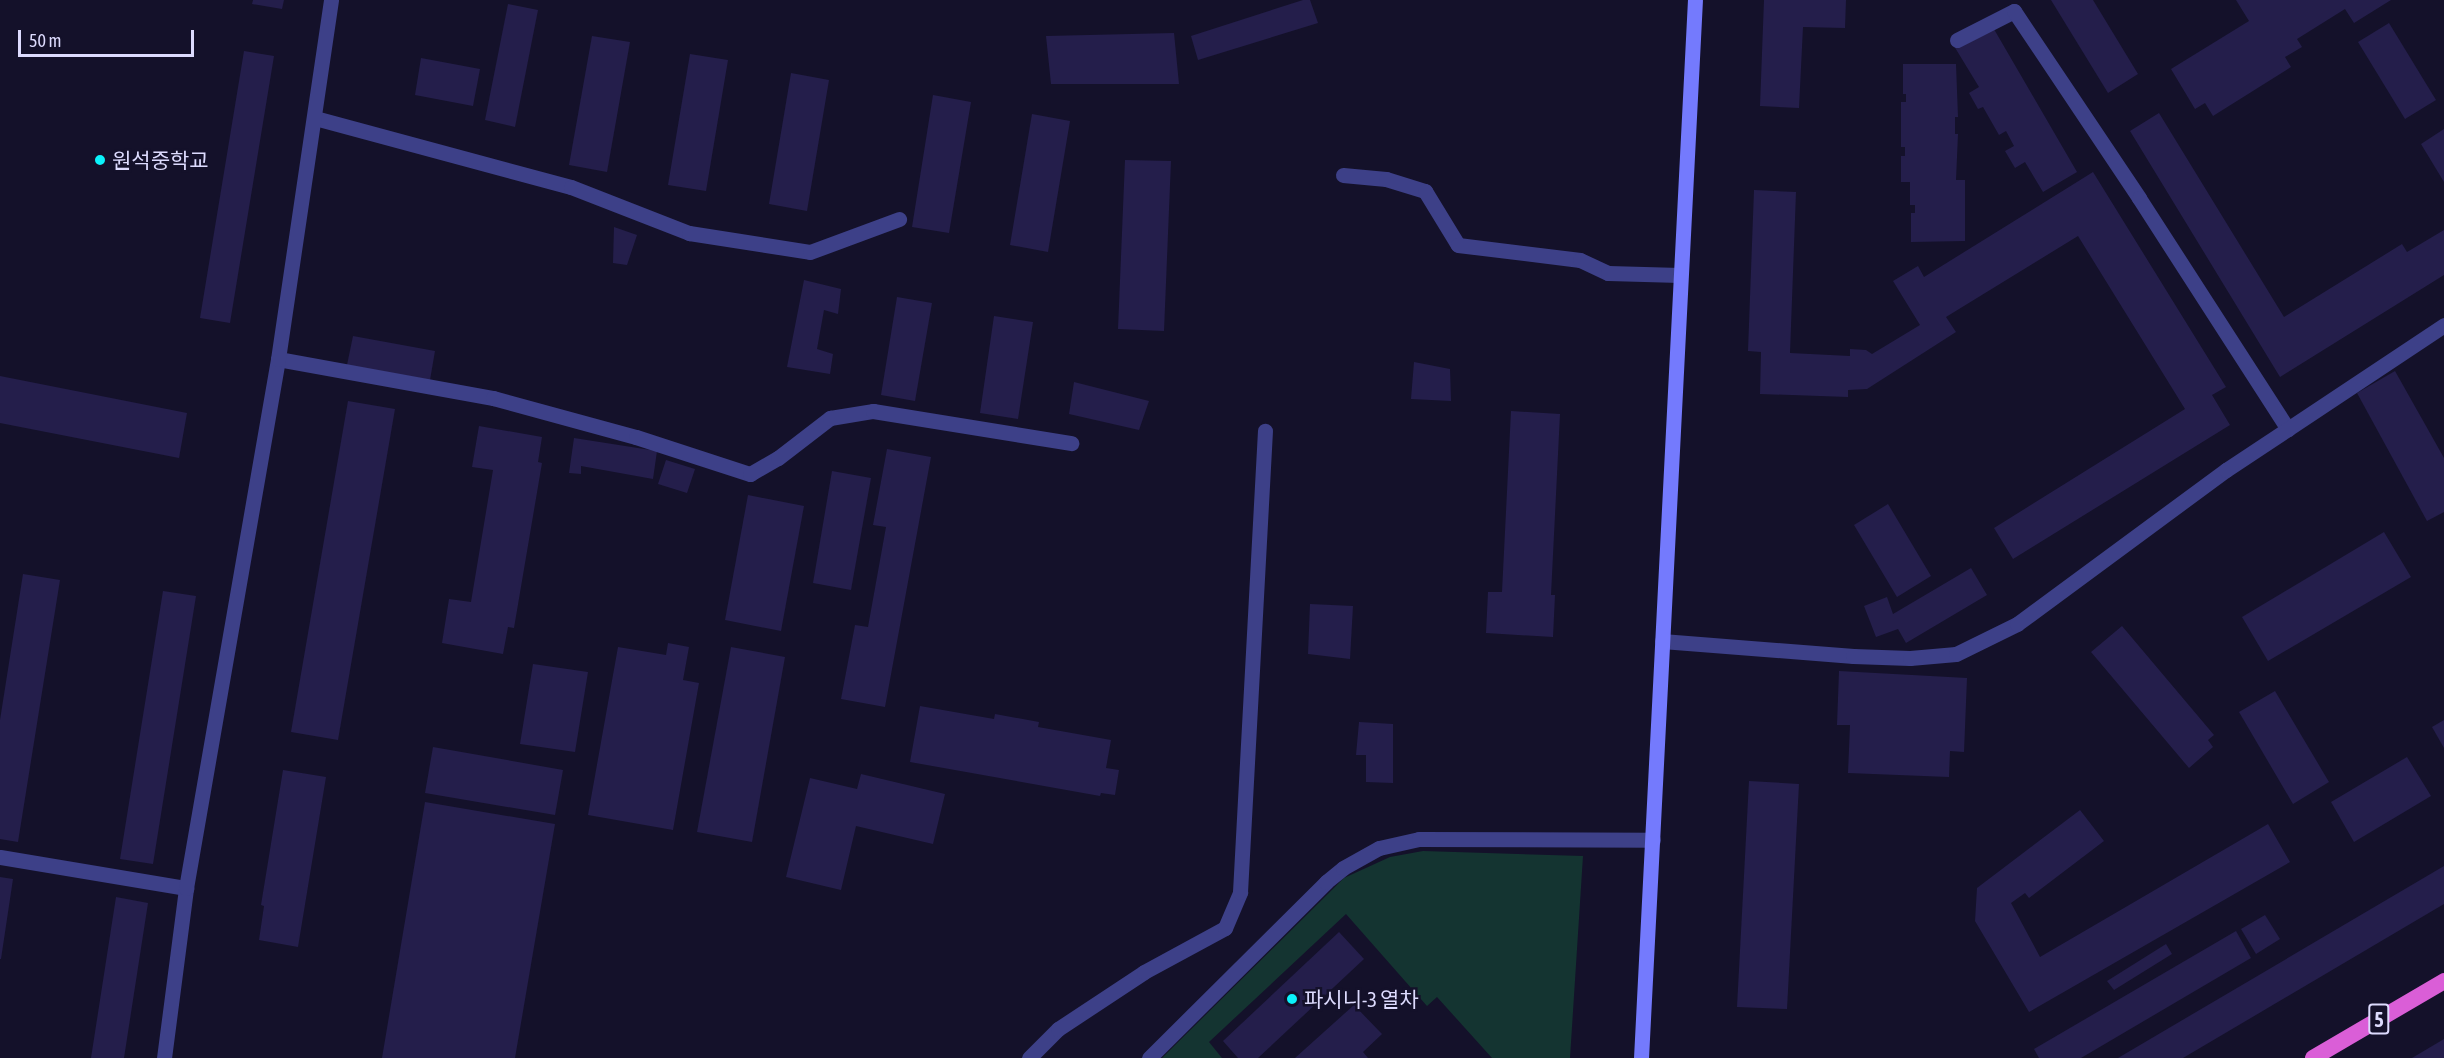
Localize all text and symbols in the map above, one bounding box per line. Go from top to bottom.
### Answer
scale bar [21,18,196,56]
text: 50 m [29,30,61,51]
place label: 원석중학교 [112,147,209,173]
marker: 원석중학교 [93,153,107,167]
place label: 파시니-3 열차 [1304,986,1419,1012]
marker: 파시니-3 열차 [1285,992,1299,1006]
road number: 5 [2367,1002,2391,1036]

